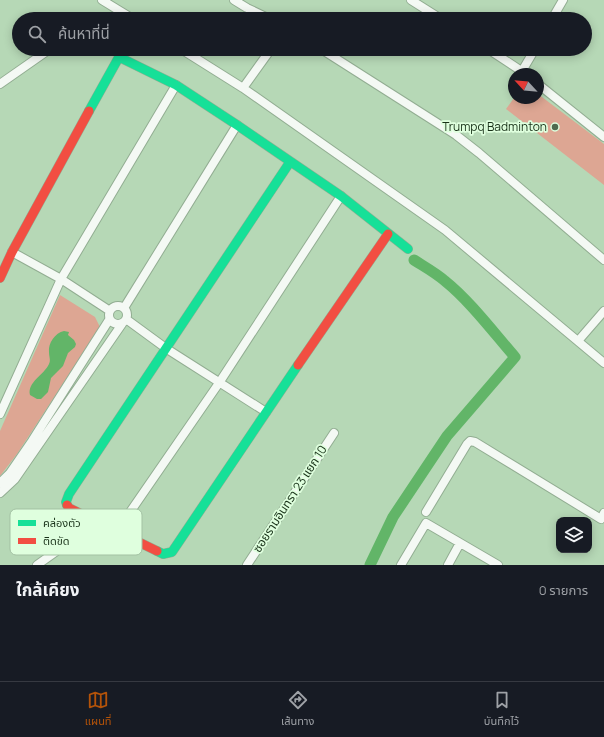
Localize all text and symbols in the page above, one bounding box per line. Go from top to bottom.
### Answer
search box [12,12,592,56]
icon: search [26,23,48,45]
text: ค้นหาที่นี่ [58,23,110,44]
north arrow [508,68,544,104]
place label: Trumpq Badminton [442,118,547,135]
marker: Trumpq Badminton [550,122,560,132]
street label: ซอยรามอินทรา 23 แยก 10 [249,442,331,556]
legend [10,509,142,555]
text: คล่องตัว [43,515,81,530]
map controls [556,517,592,553]
button: layers [556,517,592,553]
text: ติดขัด [43,533,70,548]
text: ใกล้เคียง [16,578,79,601]
text: 0 รายการ [539,581,588,599]
tab: แผนที่ [85,689,112,730]
tab: เส้นทาง [281,689,314,730]
tab: บันทึกไว้ [484,689,519,730]

